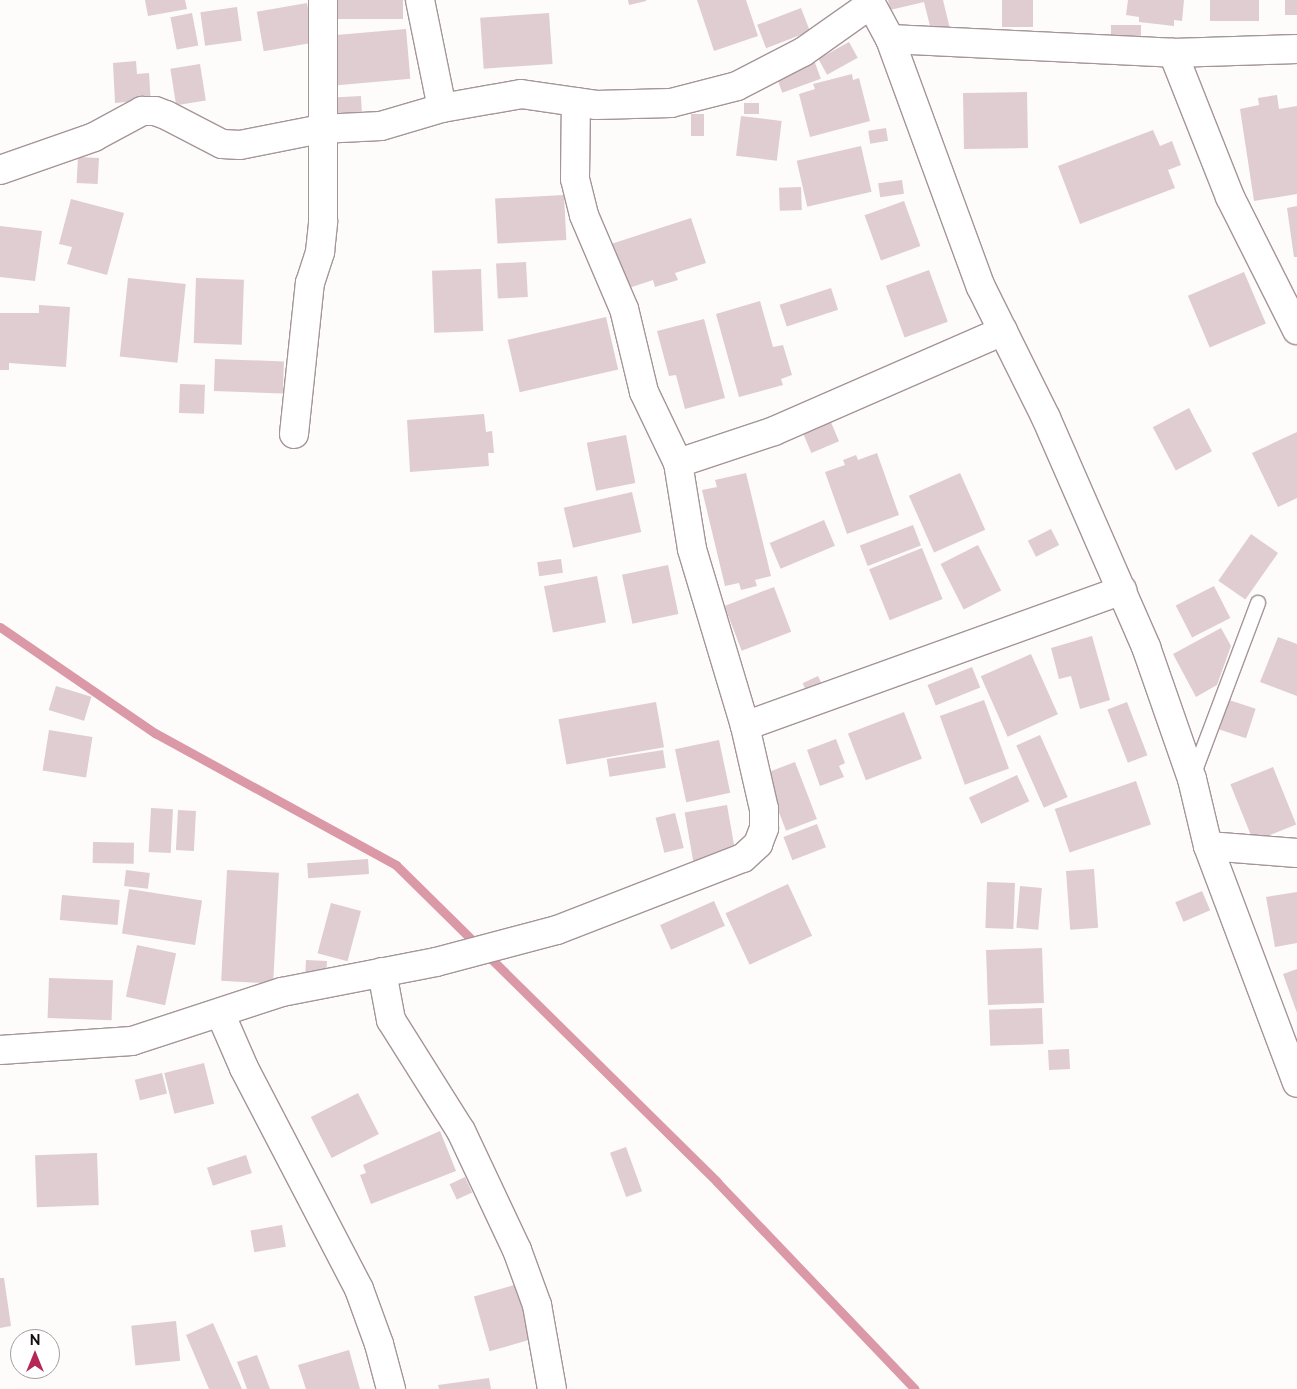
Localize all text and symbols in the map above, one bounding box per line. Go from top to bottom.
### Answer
north arrow [10,1329,60,1379]
text: N [30,1332,40,1348]

